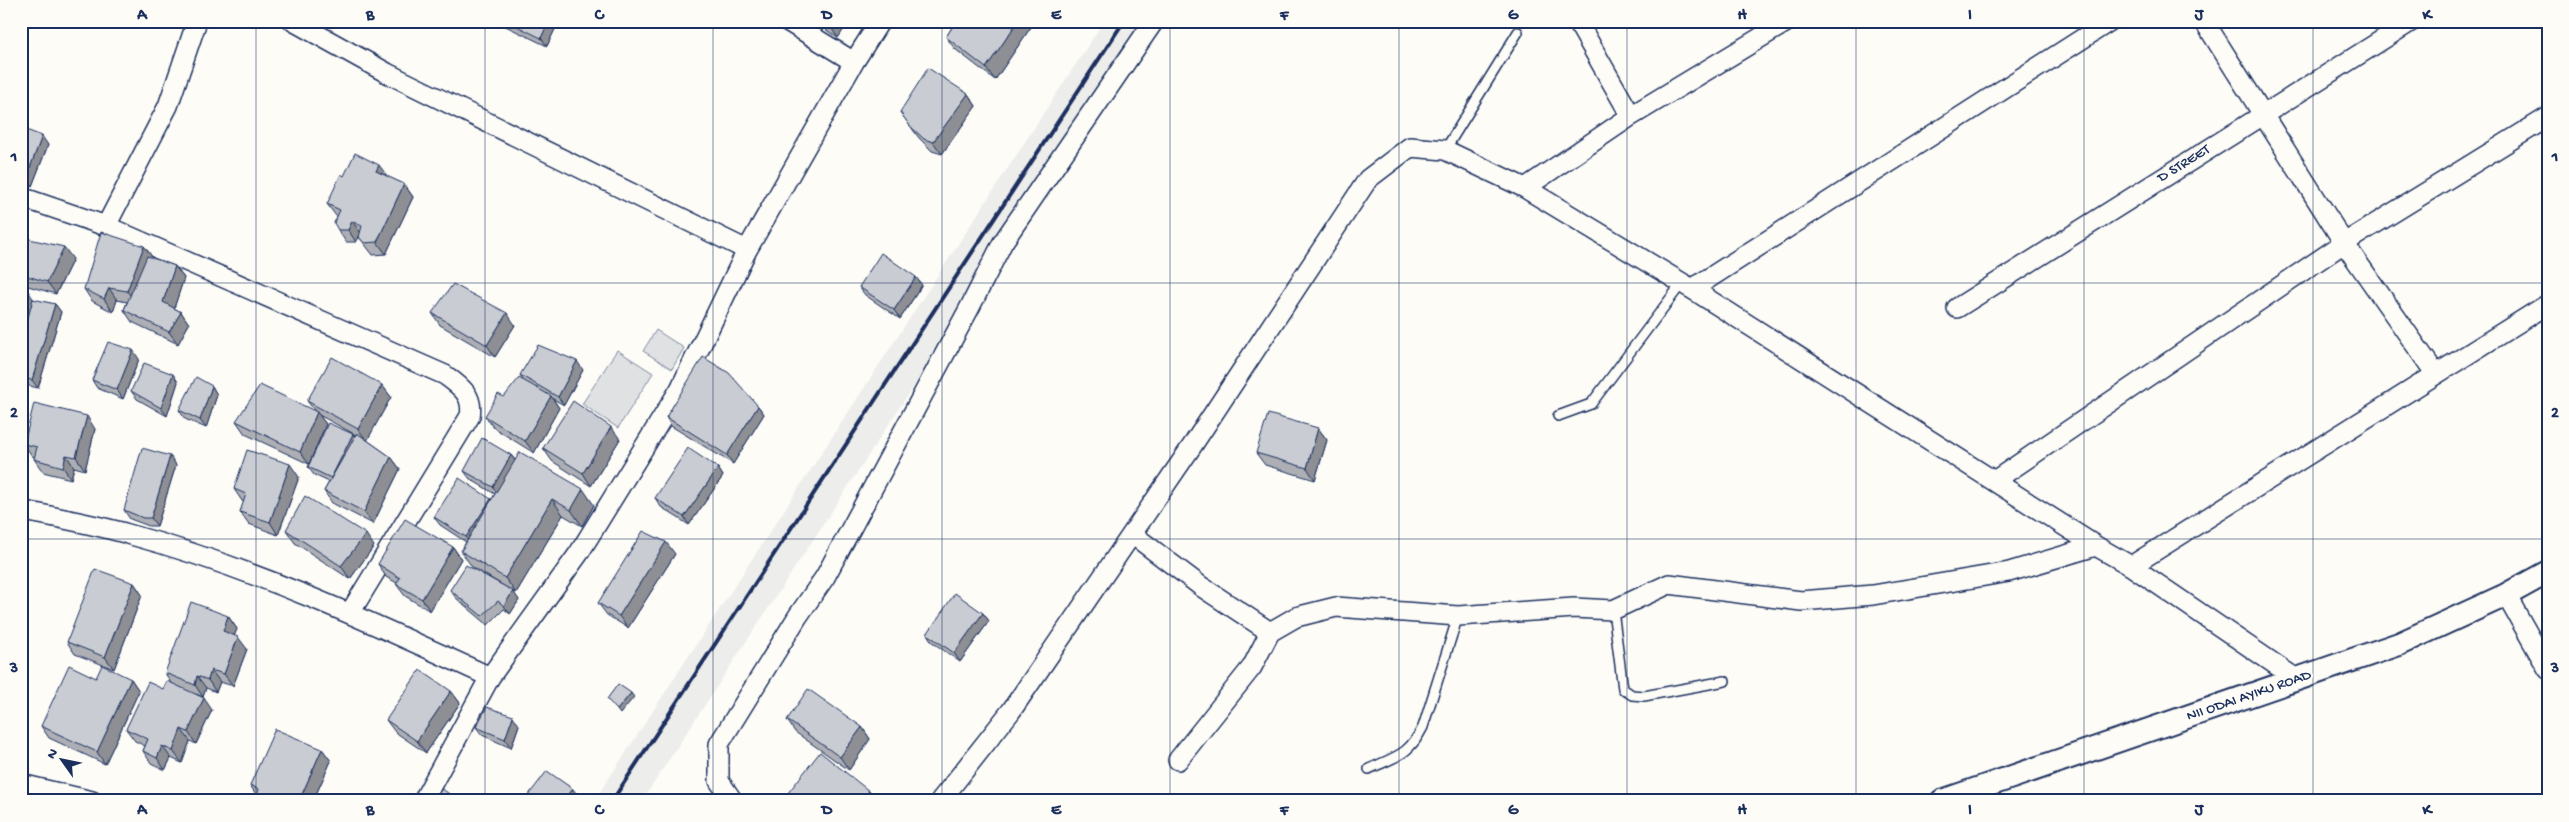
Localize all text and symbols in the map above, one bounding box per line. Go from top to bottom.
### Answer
text: A [136,7,148,26]
text: B [365,7,375,26]
text: C [594,7,605,26]
text: D [820,7,833,26]
text: E [1051,7,1062,26]
text: F [1279,7,1290,26]
text: G [1508,7,1519,26]
text: H [1737,7,1747,26]
text: I [1968,7,1972,26]
text: J [2194,7,2205,26]
text: K [2422,7,2434,26]
street label: D STREET [2154,140,2215,188]
text: 1 [10,149,17,168]
text: 1 [2551,149,2558,168]
text: 2 [10,405,18,424]
text: 2 [2551,405,2559,424]
text: 3 [9,660,18,679]
text: 3 [2550,660,2559,679]
street label: NII ODAI AYIKU ROAD [2184,666,2314,726]
north arrow [38,734,88,784]
text: N [44,746,63,763]
text: A [136,802,148,821]
text: B [365,802,375,821]
text: C [594,802,605,821]
text: D [820,802,833,821]
text: E [1051,802,1062,821]
text: F [1279,802,1290,821]
text: G [1508,802,1519,821]
text: H [1737,802,1747,821]
text: I [1968,802,1972,821]
text: J [2194,802,2205,821]
text: K [2422,802,2434,821]

